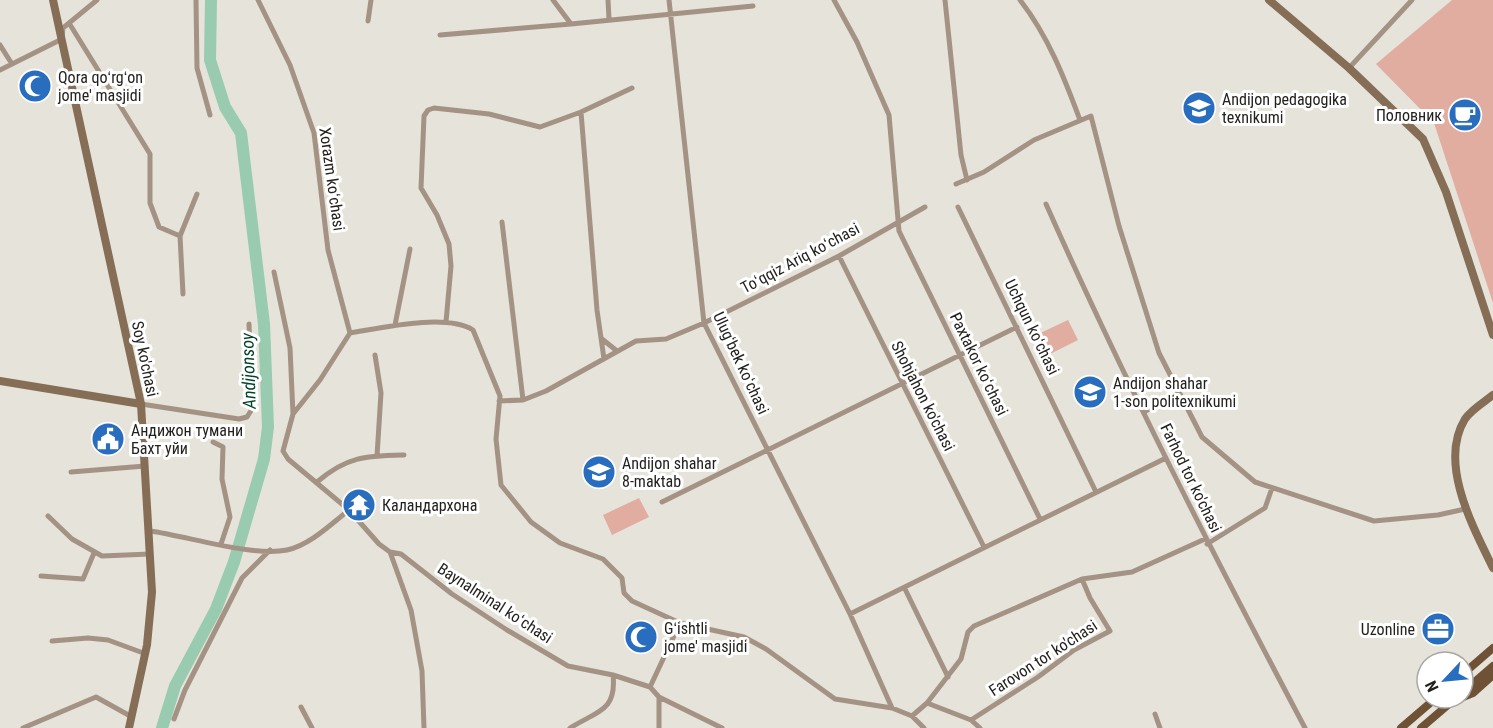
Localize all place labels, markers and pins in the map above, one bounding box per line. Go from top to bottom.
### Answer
mosque icon: Qora qoʻrgʻon jome' masjidi [17,68,53,104]
place label: Qora qoʻrgʻon jome' masjidi [57,68,143,105]
school or university icon: Andijon pedagogika texnikumi [1181,90,1217,126]
place label: Andijon pedagogika texnikumi [1222,90,1347,127]
cafe icon: Половник [1447,97,1483,133]
place label: Половник [1376,106,1442,125]
school or university icon: Andijon shahar 1-son politexnikumi [1072,374,1108,410]
place label: Andijon shahar 1-son politexnikumi [1113,374,1236,411]
public building icon: Андижон тумани Бахт уйи [90,421,126,457]
place label: Андижон тумани Бахт уйи [131,421,243,458]
school or university icon: Andijon shahar 8-maktab [581,454,617,490]
place label: Andijon shahar 8-maktab [622,454,717,491]
temple icon: Каландархона [341,487,377,523]
place label: Каландархона [382,496,477,515]
office icon: Uzonline [1420,611,1456,647]
mosque icon: Gʻishtli jome' masjidi [623,619,659,655]
place label: Gʻishtli jome' masjidi [663,619,747,656]
place label: Uzonline [1361,620,1415,639]

